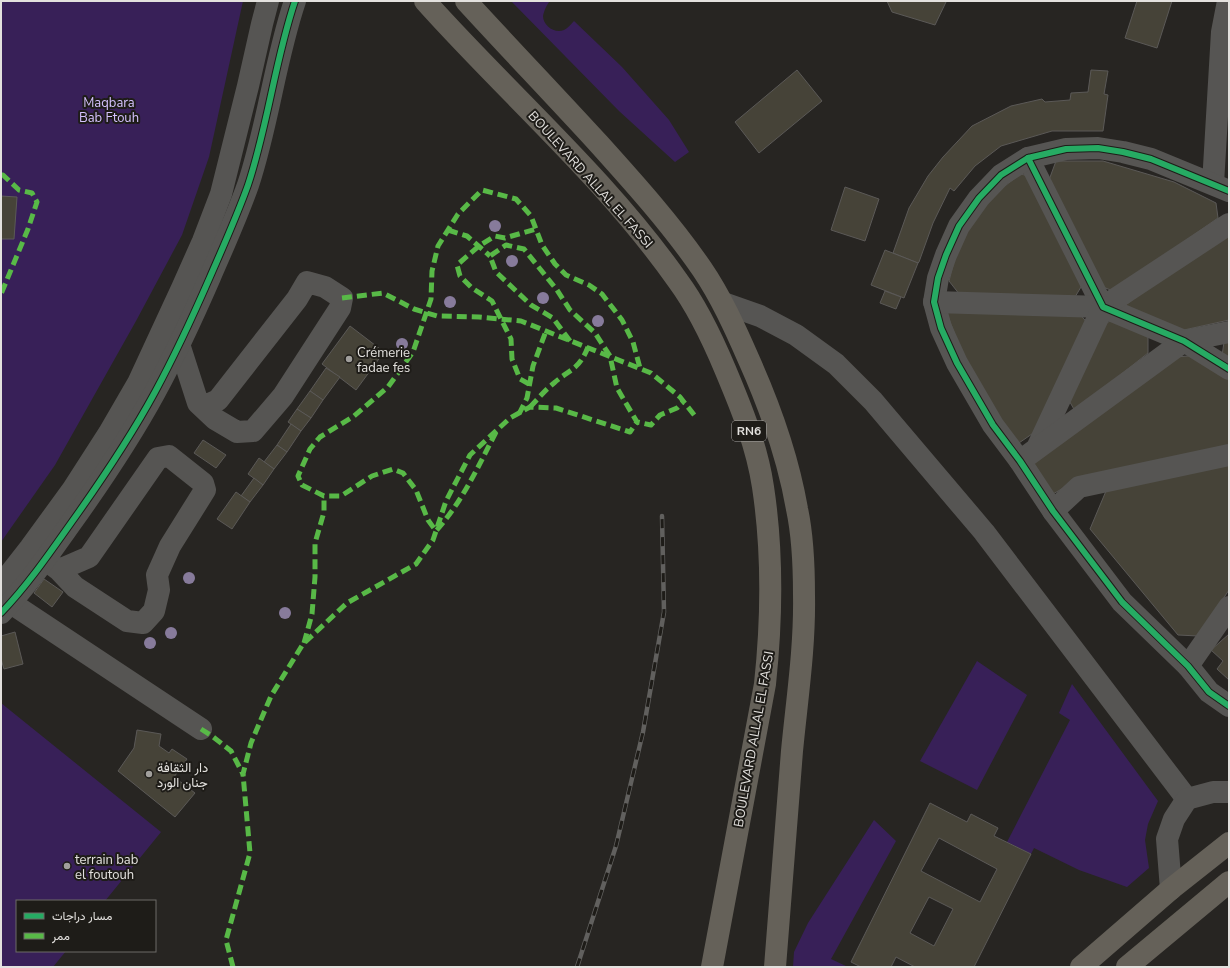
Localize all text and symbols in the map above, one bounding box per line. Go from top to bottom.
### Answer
park label: Maqbara Bab Ftouh [79,94,139,127]
street label: BOULEVARD ALLAL EL FASSI [524,107,657,252]
place label: Crémerie fadae fes [357,344,410,377]
marker: Crémerie fadae fes [344,354,354,364]
road number: RN6 [732,421,766,441]
street label: BOULEVARD ALLAL EL FASSI [730,650,778,829]
place label: دار الثقافة جنان الورد [157,759,208,792]
marker: دار الثقافة جنان الورد [144,769,154,779]
place label: terrain bab el foutouh [75,851,138,884]
marker: terrain bab el foutouh [62,861,72,871]
legend [16,900,156,952]
text: مسار دراجات [52,908,112,924]
text: ممر [51,928,70,944]

